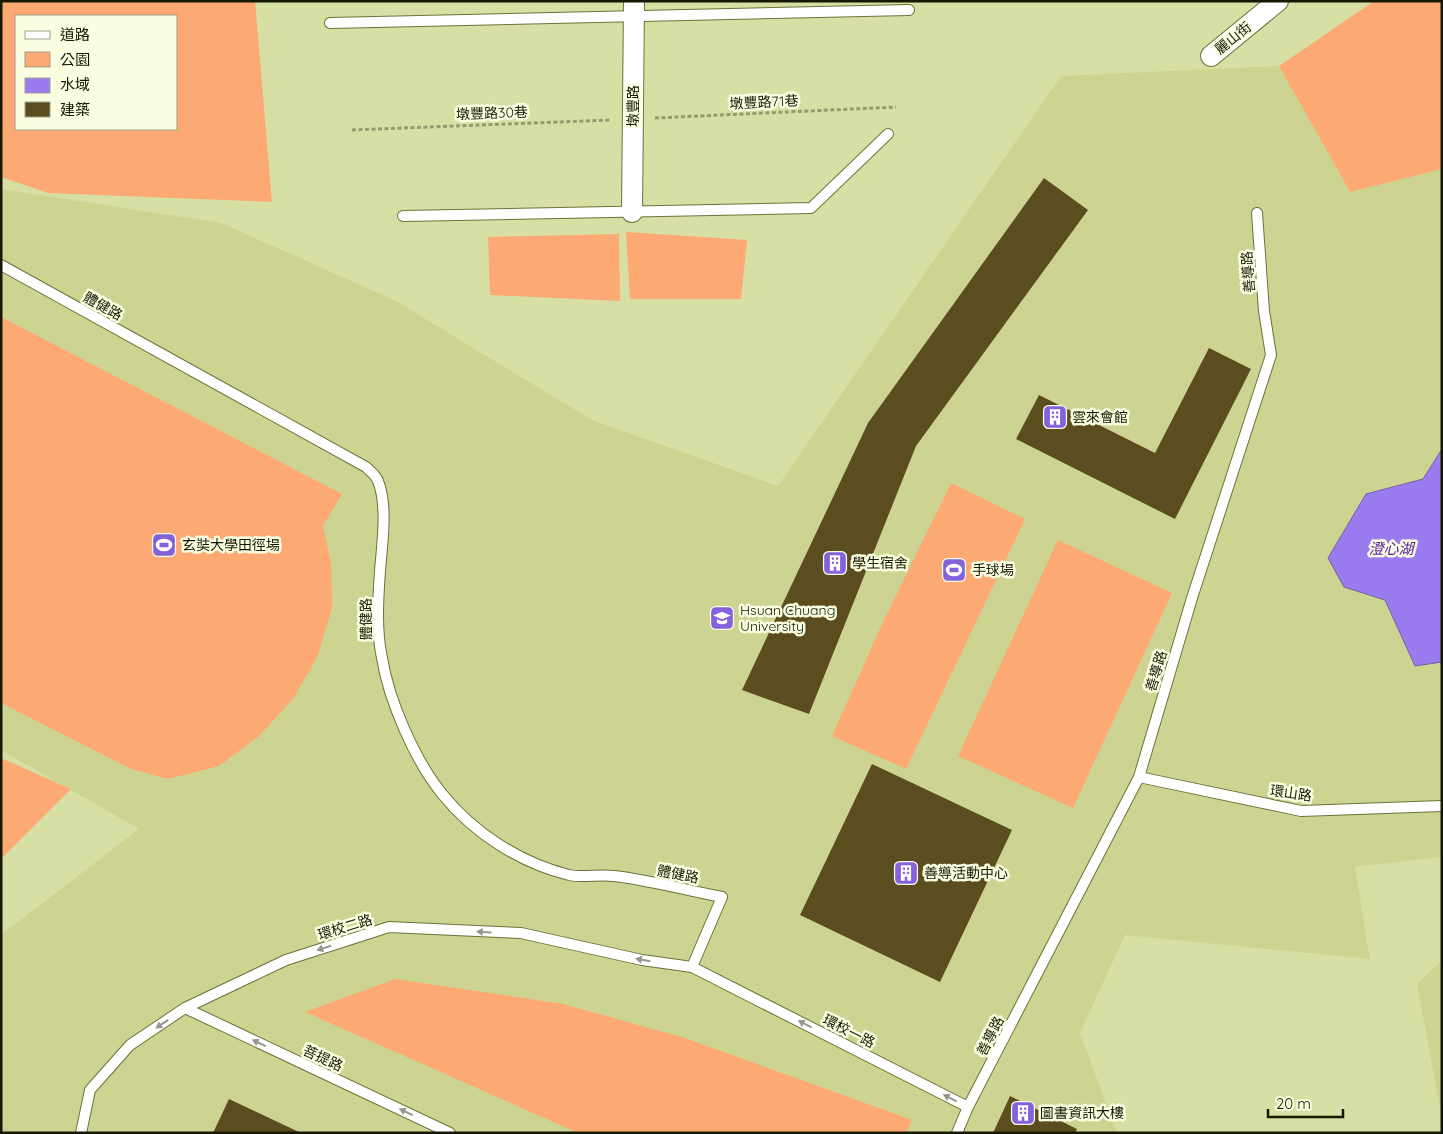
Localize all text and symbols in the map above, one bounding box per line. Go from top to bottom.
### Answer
legend [15,15,178,130]
street label: 麗山街 [1211,18,1255,58]
text: 道路 [60,25,90,44]
text: 公園 [60,50,90,69]
text: 水域 [60,75,90,94]
street label: 墩豐路 [624,85,642,127]
street label: 墩豐路71巷 [729,91,799,113]
text: 建築 [60,100,90,119]
street label: 墩豐路30巷 [456,103,528,123]
street label: 善導路 [1238,250,1258,294]
street label: 體健路 [80,288,126,324]
building icon: 雲來會館 [1042,404,1068,430]
place label: 雲來會館 [1072,408,1128,426]
sports icon: 玄奘大學田徑場 [151,532,177,558]
place label: 玄奘大學田徑場 [182,536,280,554]
water label: 澄心湖 [1368,539,1415,558]
building icon: 學生宿舍 [822,550,848,576]
place label: 學生宿舍 [852,554,908,572]
sports icon: 手球場 [941,557,967,583]
place label: 手球場 [972,561,1014,579]
street label: 體健路 [357,598,375,640]
place label: Hsuan Chuang University [740,601,835,635]
school or university icon: Hsuan Chuang University [709,605,735,631]
street label: 善導路 [1141,648,1171,694]
street label: 環山路 [1269,781,1313,805]
building icon: 善導活動中心 [893,860,919,886]
street label: 體健路 [656,861,700,887]
place label: 善導活動中心 [924,864,1008,882]
street label: 環校二路 [316,910,374,944]
one-way arrow [475,927,491,935]
one-way arrow [317,944,332,952]
one-way arrow [635,955,651,963]
street label: 環校一路 [820,1010,878,1052]
street label: 善導路 [972,1013,1008,1059]
one-way arrow [155,1019,169,1029]
one-way arrow [798,1020,812,1028]
one-way arrow [252,1039,266,1047]
street label: 菩提路 [300,1041,346,1075]
scale bar [1268,1086,1343,1118]
one-way arrow [943,1094,958,1102]
text: 20 m [1276,1094,1311,1113]
building icon: 圖書資訊大樓 [1010,1100,1036,1126]
place label: 圖書資訊大樓 [1040,1104,1124,1122]
one-way arrow [399,1108,413,1116]

